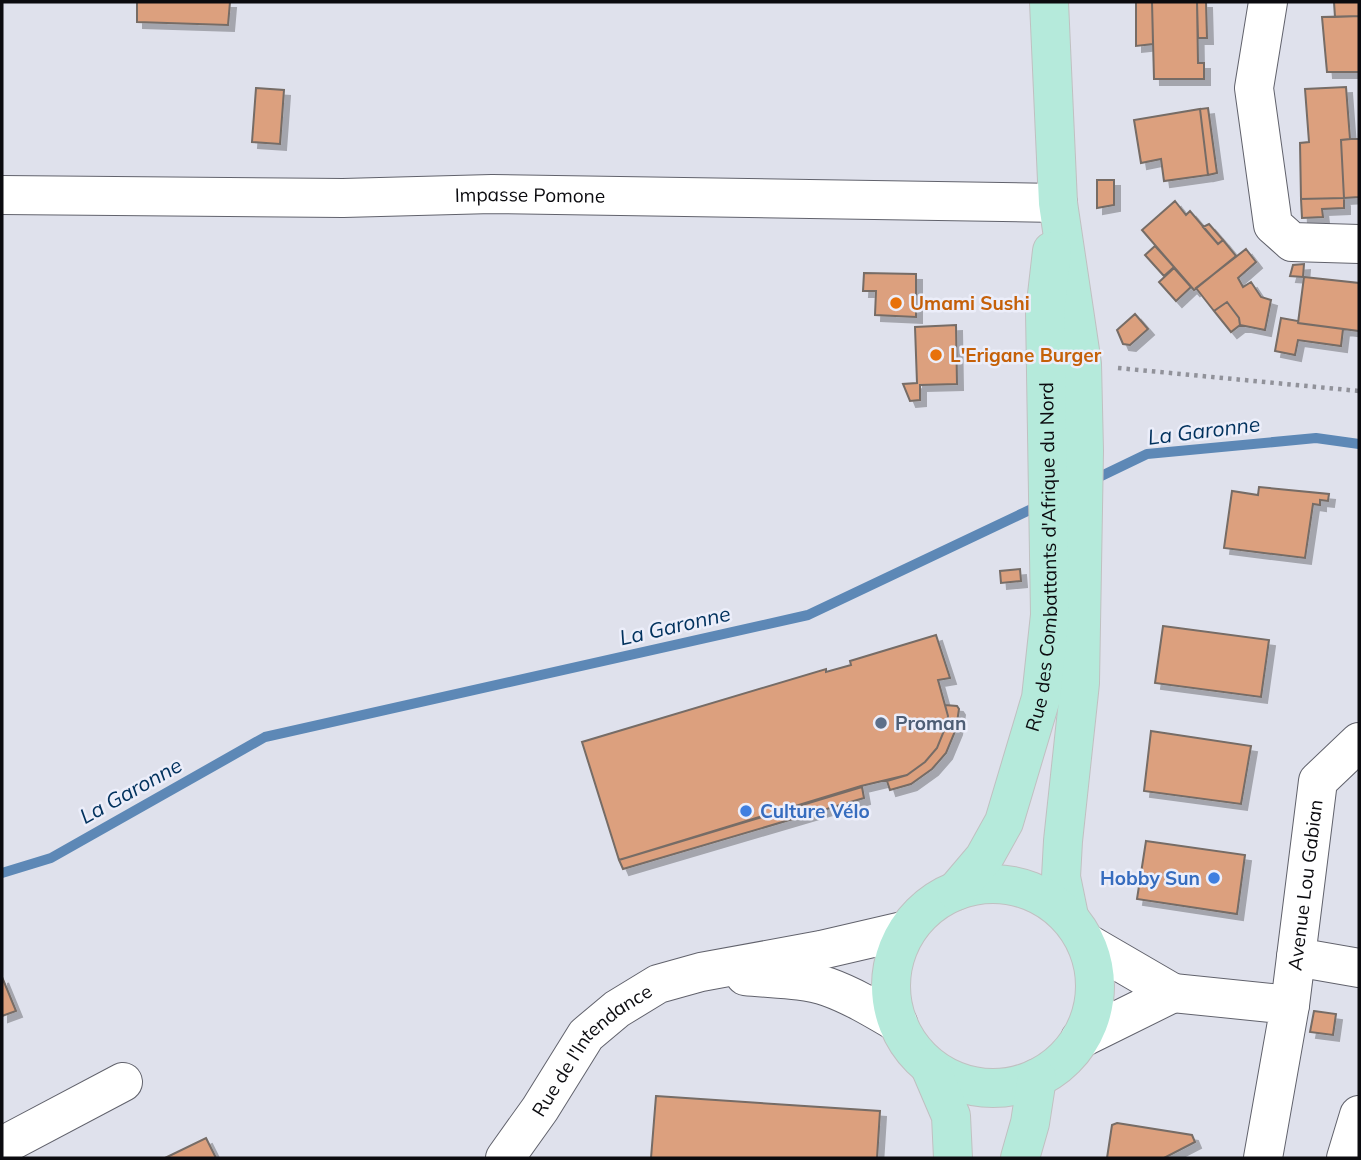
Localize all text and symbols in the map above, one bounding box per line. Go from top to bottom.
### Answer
street label: Impasse Pomone [454,182,605,208]
place label: Umami Sushi [910,291,1030,315]
marker: Umami Sushi [888,295,904,311]
place label: L'Erigane Burger [950,343,1102,367]
marker: L'Erigane Burger [928,347,944,363]
street label: Rue des Combattants d'Afrique du Nord [1020,382,1062,734]
water label: La Garonne [1146,410,1262,450]
water label: La Garonne [617,600,733,650]
place label: Proman [895,711,966,735]
marker: Proman [873,715,889,731]
water label: La Garonne [75,751,186,829]
street label: Avenue Lou Gabian [1282,798,1328,972]
place label: Culture Vélo [760,799,870,823]
marker: Culture Vélo [738,803,754,819]
place label: Hobby Sun [1100,866,1200,890]
marker: Hobby Sun [1206,870,1222,886]
street label: Rue de l'Intendance [526,979,656,1121]

